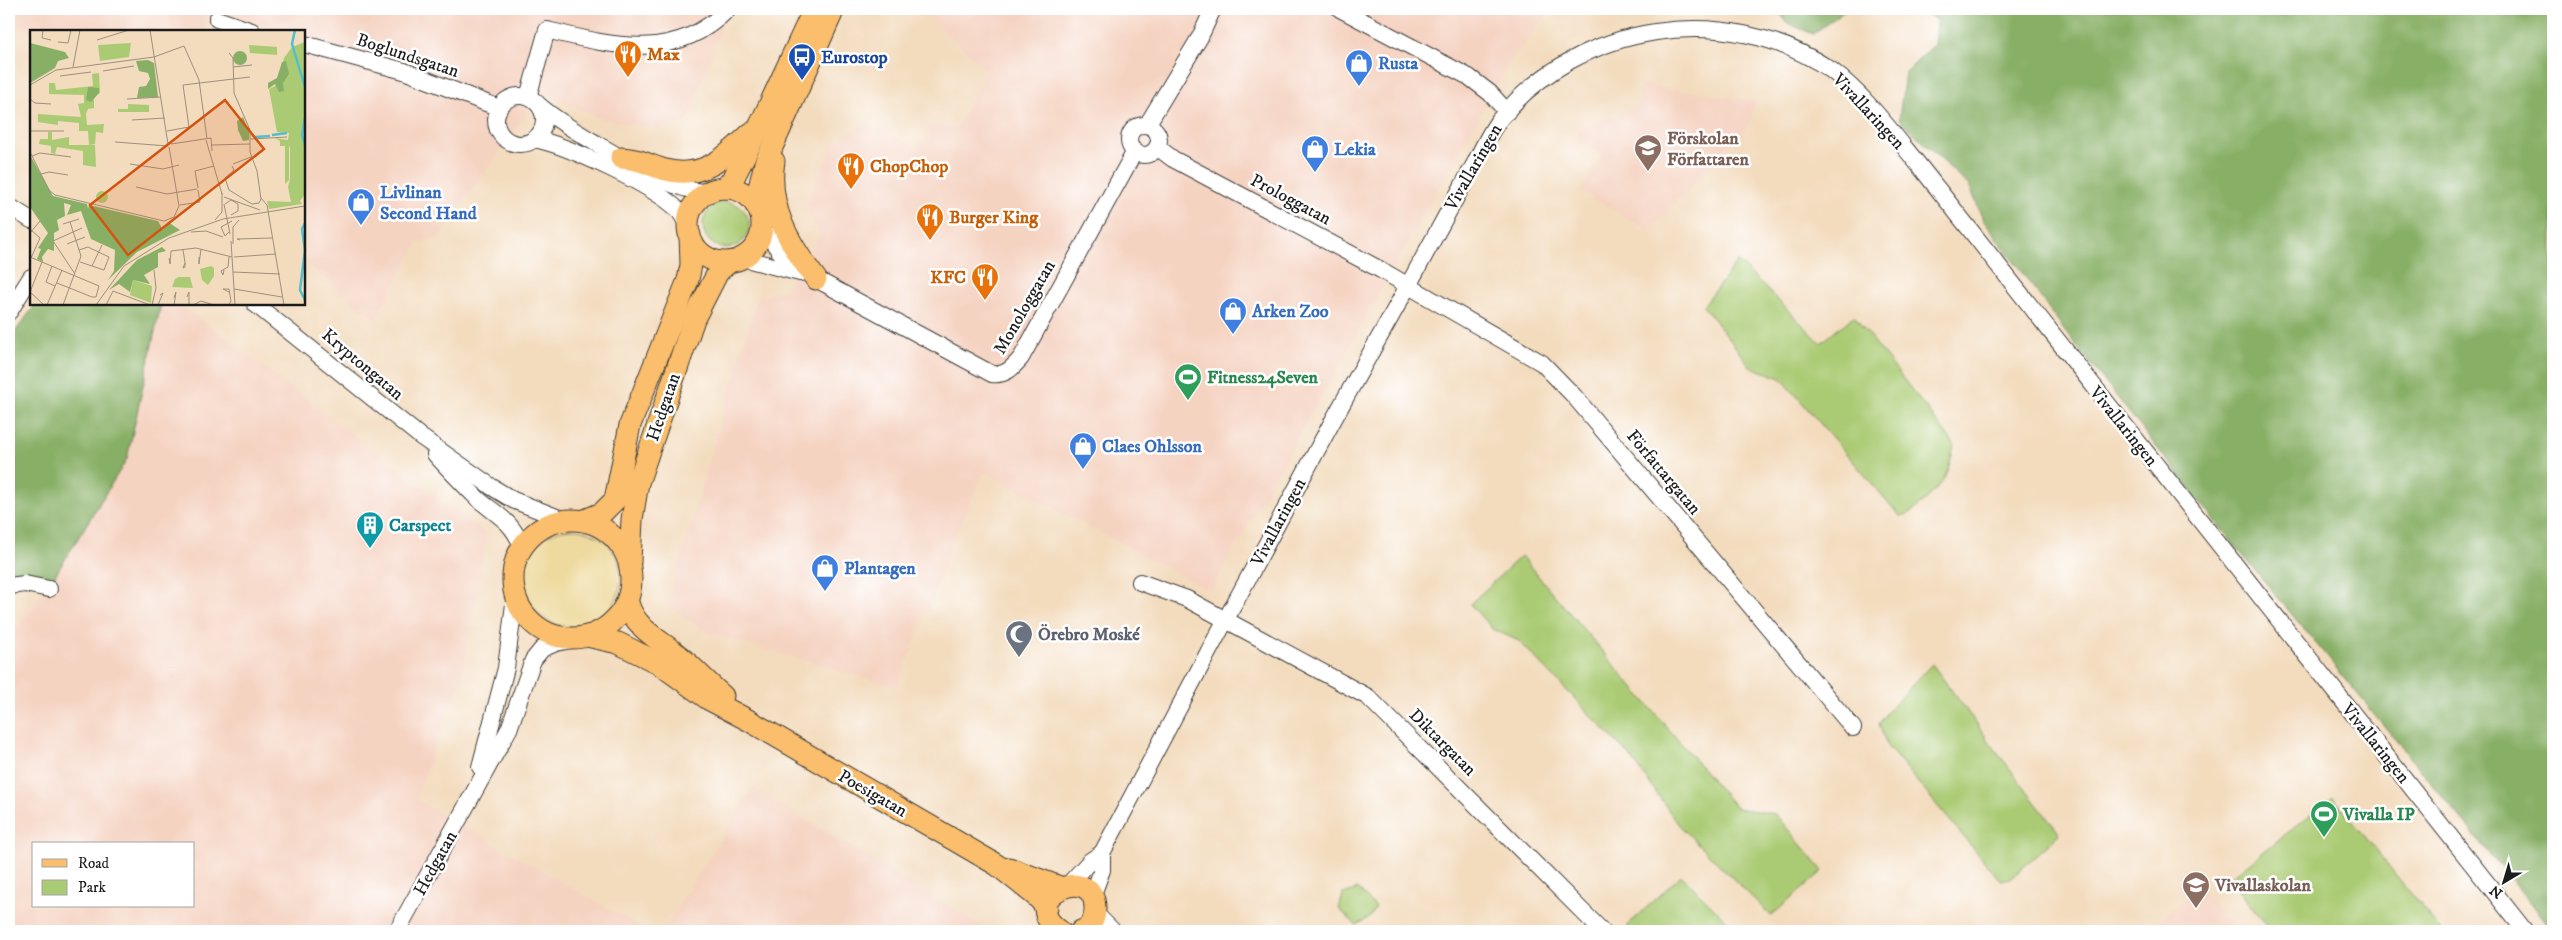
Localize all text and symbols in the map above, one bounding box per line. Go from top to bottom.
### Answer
street label: Boglundsgatan [354,29,462,83]
inset map [30,30,305,305]
restaurant icon: Max [613,39,643,78]
bus stop icon: Eurostop [787,42,817,81]
place label: Max [647,44,680,66]
place label: Eurostop [821,47,887,69]
shop icon: Rusta [1344,48,1374,87]
place label: Rusta [1378,53,1418,75]
street label: Vivallaringen [1827,68,1910,155]
street label: Vivallaringen [1440,120,1508,216]
place label: Förskolan Författaren [1667,128,1750,171]
school or university icon: Förskolan Författaren [1633,133,1663,172]
shop icon: Lekia [1300,134,1330,173]
place label: Lekia [1334,139,1376,161]
restaurant icon: ChopChop [836,151,866,190]
place label: ChopChop [870,156,948,178]
street label: Prologgatan [1247,170,1335,231]
place label: Livlinan Second Hand [380,182,478,225]
shop icon: Livlinan Second Hand [346,187,376,226]
restaurant icon: Burger King [915,202,945,241]
place label: Burger King [949,207,1039,229]
street label: Monologgatan [989,256,1061,358]
restaurant icon: KFC [970,262,1000,301]
place label: KFC [930,267,966,289]
shop icon: Arken Zoo [1218,296,1248,335]
place label: Arken Zoo [1251,301,1329,323]
street label: Kryptongatan [317,324,408,406]
sports icon: Fitness24Seven [1173,362,1203,401]
place label: Fitness24Seven [1207,367,1319,389]
street label: Hedgatan [642,370,686,444]
street label: Vivallaringen [2084,382,2162,471]
street label: Författargatan [1621,426,1706,520]
shop icon: Claes Ohlsson [1068,431,1098,470]
place label: Claes Ohlsson [1102,436,1203,458]
street label: Vivallaringen [1246,474,1311,571]
building icon: Carspect [355,510,385,549]
place label: Carspect [389,515,452,537]
shop icon: Plantagen [810,553,840,592]
place label: Plantagen [844,558,916,580]
mosque icon: Örebro Moské [1004,619,1034,658]
place label: Örebro Moské [1038,623,1140,646]
street label: Vivallaringen [2336,699,2414,788]
street label: Diktargatan [1404,704,1481,781]
street label: Poesigatan [834,765,912,823]
sports icon: Vivalla IP [2309,799,2339,838]
place label: Vivalla IP [2342,804,2415,826]
street label: Hedgatan [409,827,463,900]
legend [32,842,195,908]
text: Road [78,854,110,873]
north arrow [2480,858,2530,908]
school or university icon: Vivallaskolan [2181,870,2211,909]
place label: Vivallaskolan [2214,875,2311,897]
text: Park [78,878,107,897]
text: N [2486,881,2507,902]

